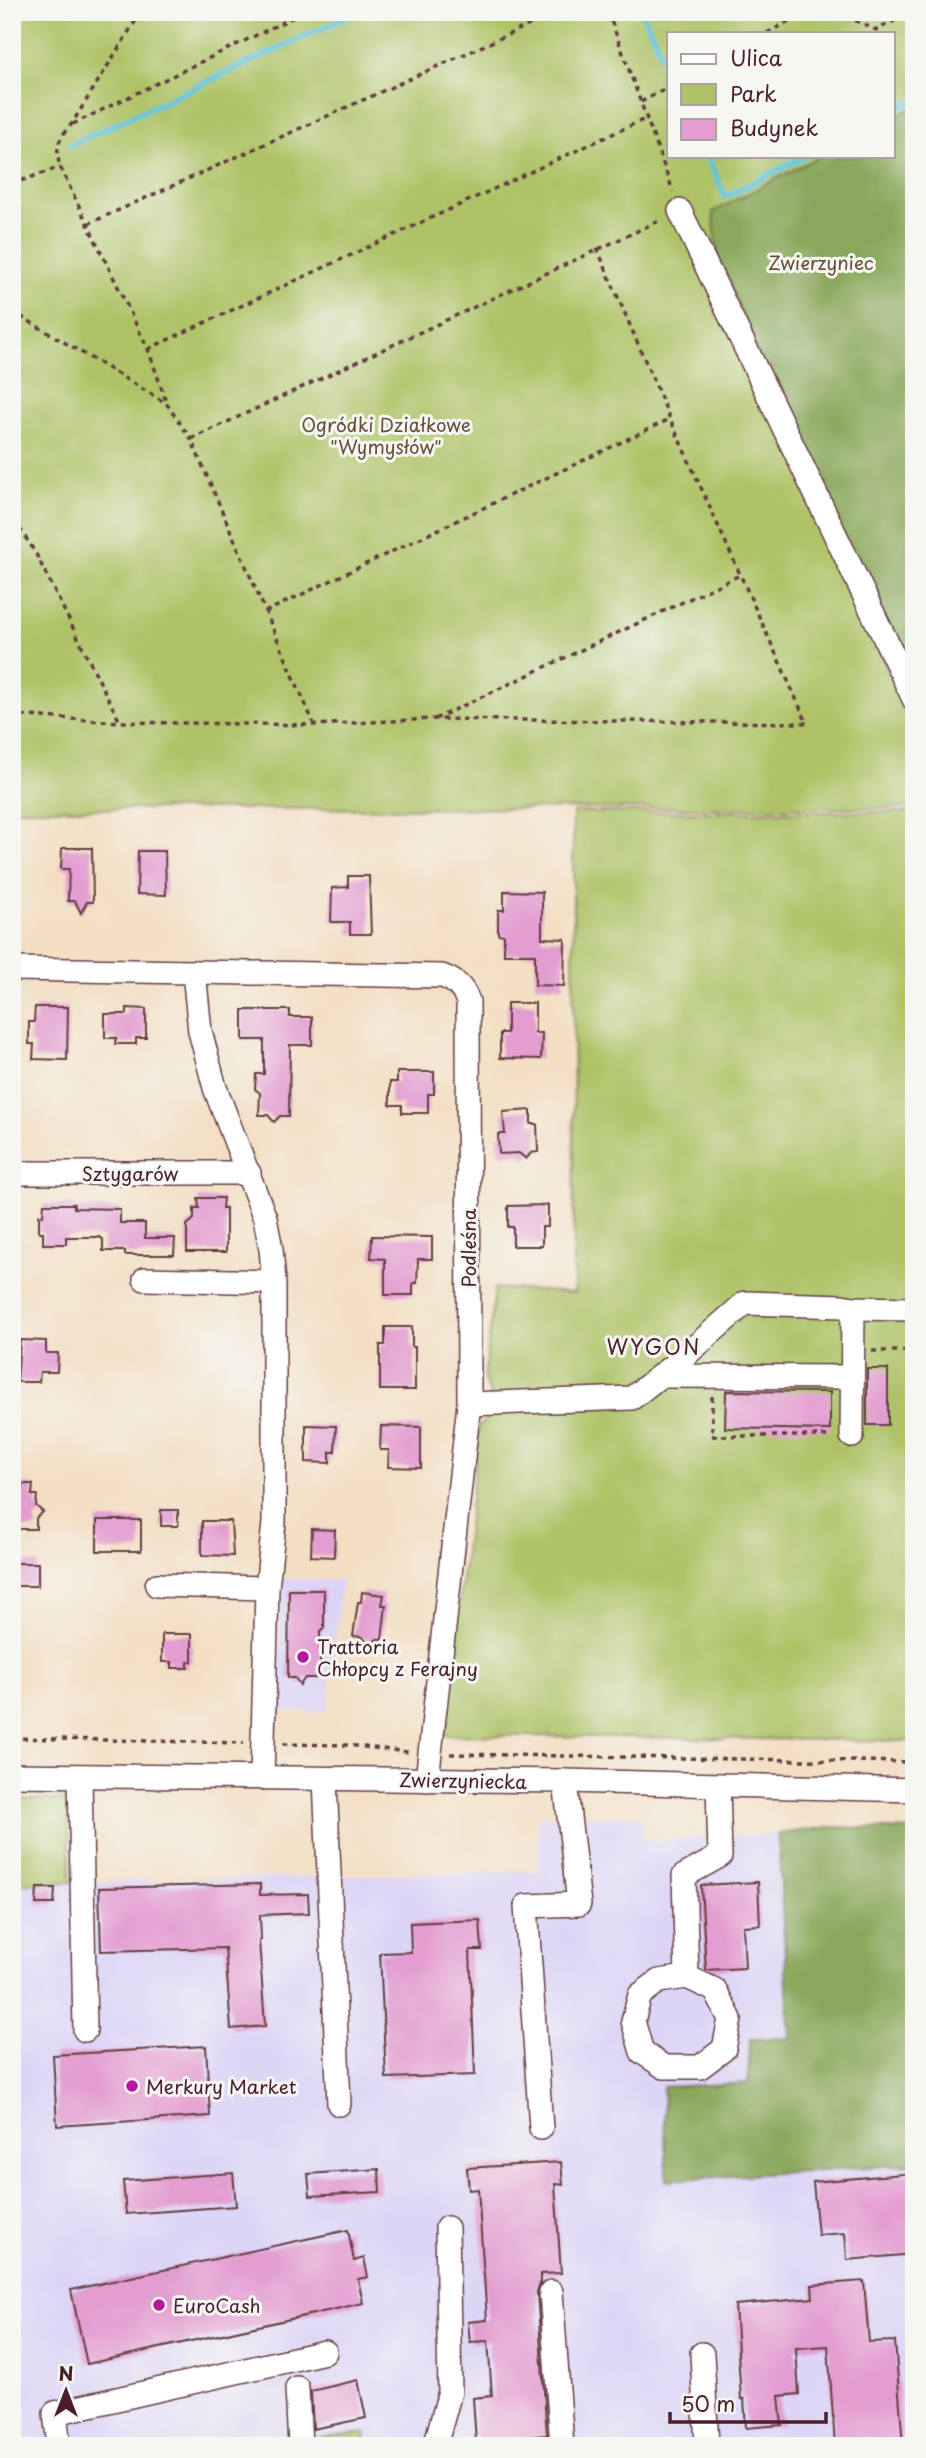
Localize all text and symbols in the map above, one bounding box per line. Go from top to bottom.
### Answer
legend [667,32,894,158]
text: Ulica [730,41,783,73]
text: Park [730,77,777,109]
text: Budynek [730,111,819,143]
park label: Zwierzyniec [768,248,874,276]
park label: Ogródki Działkowe "Wymysłów" [301,410,471,460]
street label: Sztygarów [82,1159,178,1187]
street label: Podleśna [454,1208,482,1287]
district label: WYGON [607,1330,701,1362]
place label: Trattoria Chłopcy z Ferajny [317,1632,478,1682]
marker: Trattoria Chłopcy z Ferajny [295,1649,311,1665]
street label: Zwierzyniecka [399,1765,527,1795]
place label: Merkury Market [146,2072,297,2100]
marker: Merkury Market [124,2078,140,2094]
place label: EuroCash [173,2291,261,2319]
marker: EuroCash [151,2297,167,2313]
north arrow [32,2356,102,2426]
text: N [58,2359,74,2387]
scale bar [670,2381,826,2425]
text: 50 m [681,2387,735,2419]

